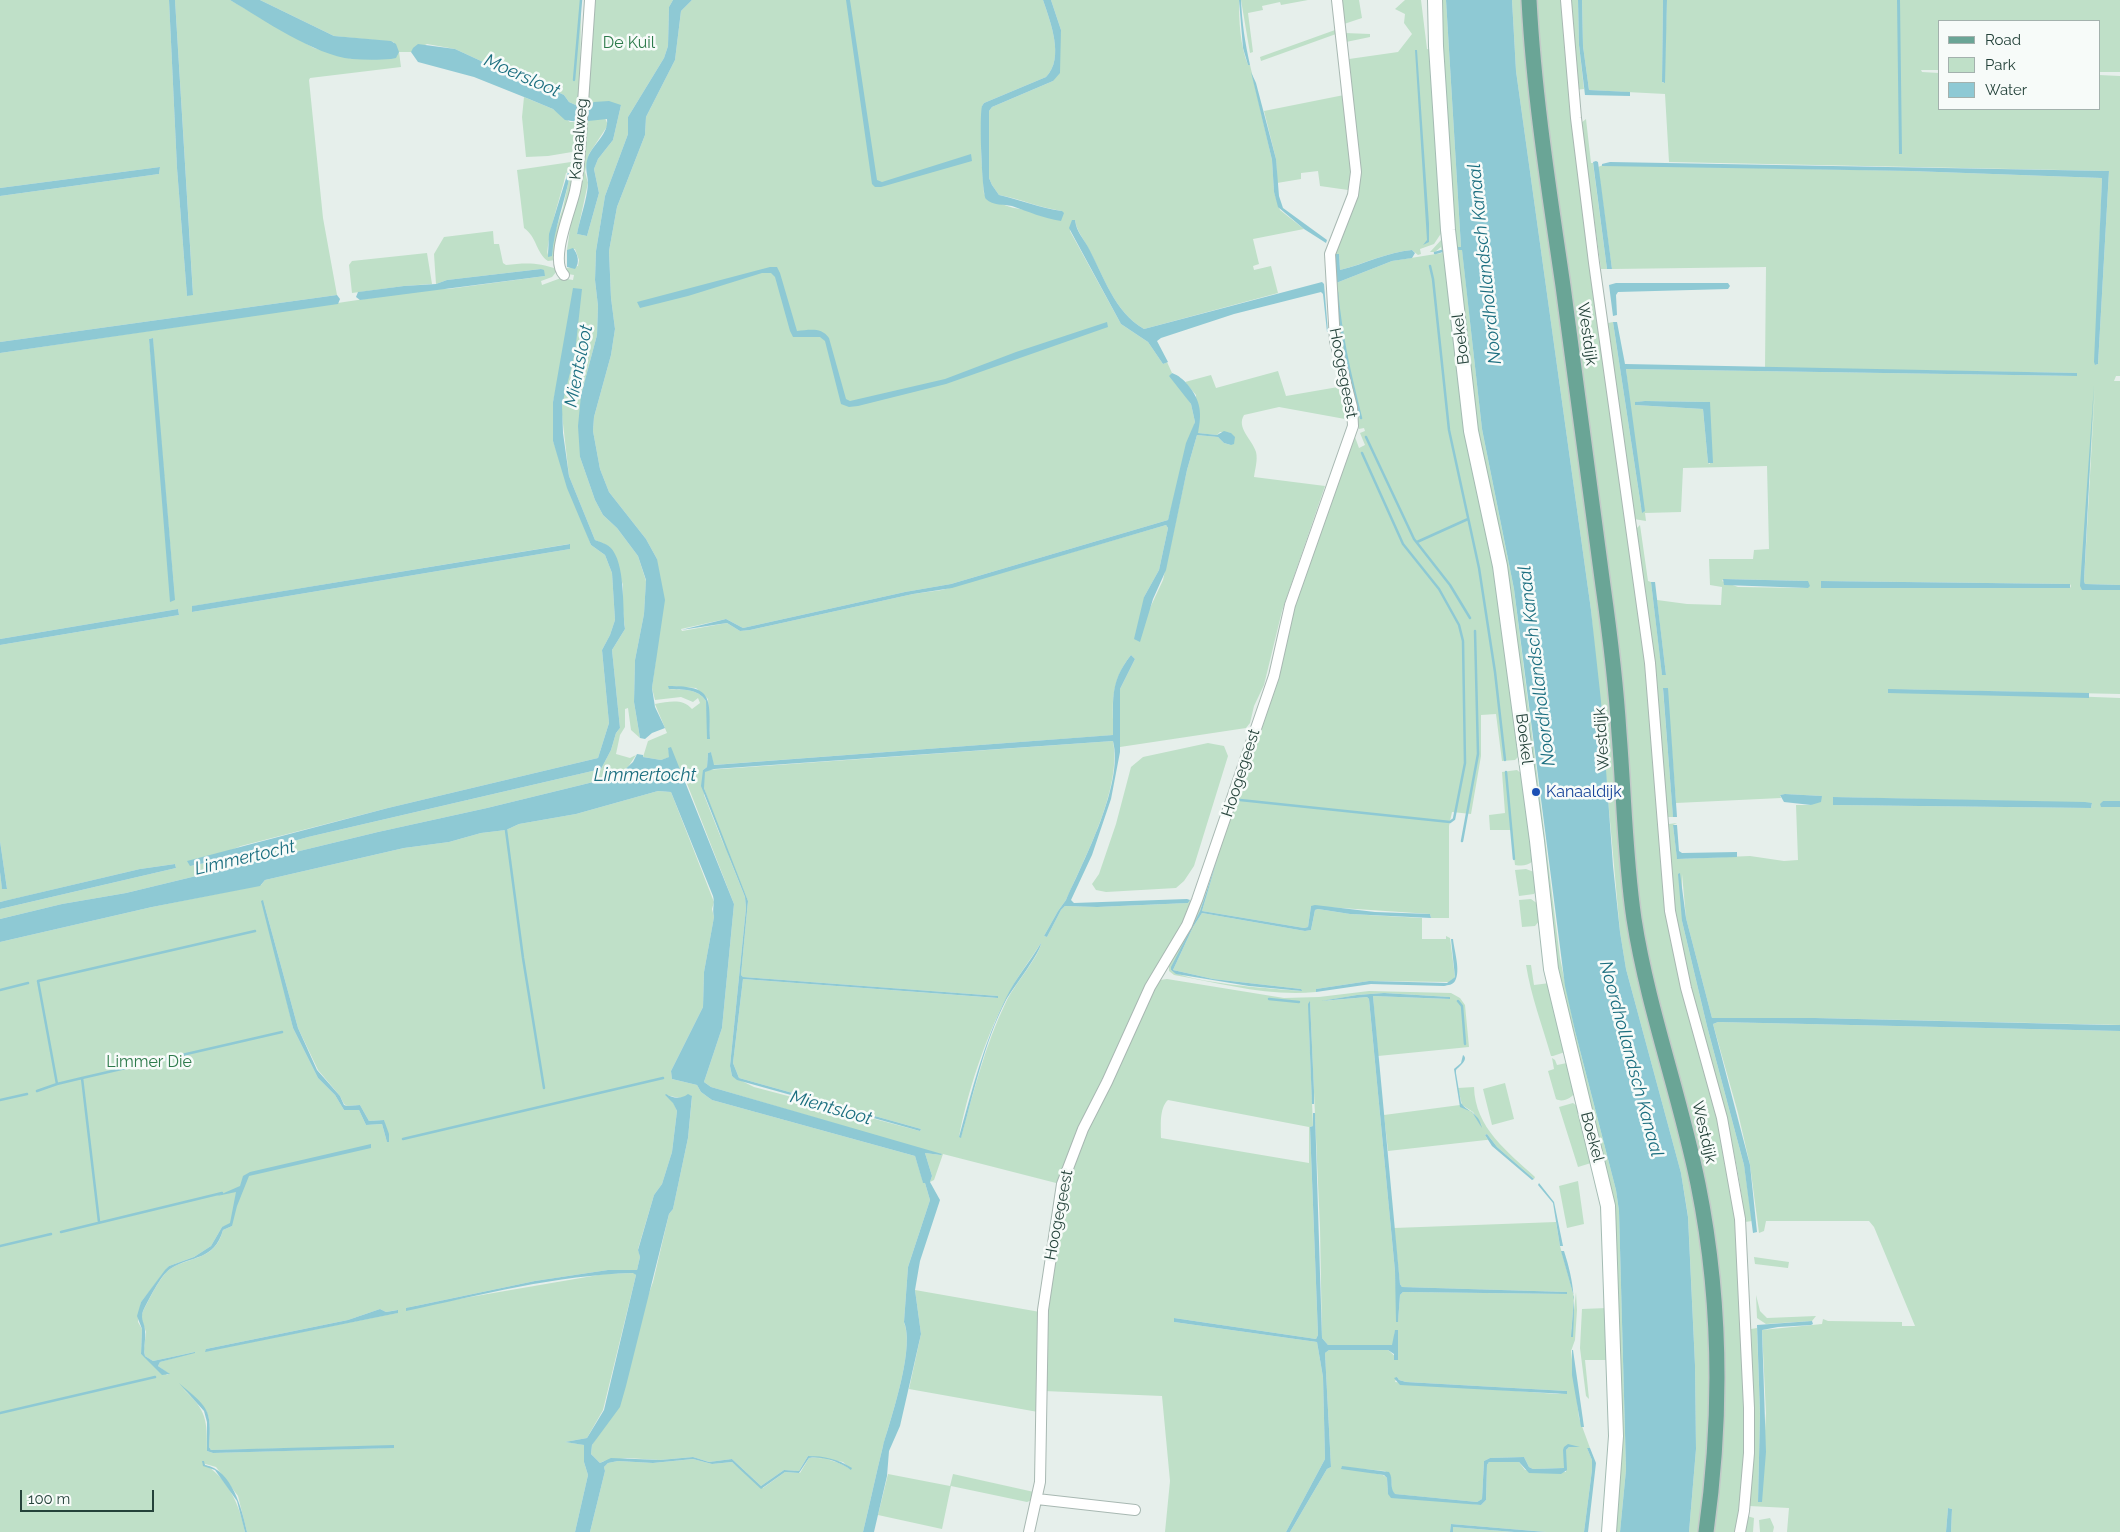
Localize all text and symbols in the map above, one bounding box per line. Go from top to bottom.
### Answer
legend [1938,20,2100,110]
text: Road [1985,31,2021,49]
park label: De Kuil [603,33,655,53]
water label: Moersloot [481,50,563,102]
text: Park [1985,56,2016,74]
text: Water [1985,81,2027,99]
street label: Kanaalweg [566,97,592,181]
water label: Noordhollandsch Kanaal [1464,162,1506,366]
street label: Westdijk [1573,301,1601,367]
street label: Boekel [1448,312,1474,366]
water label: Mientsloot [560,323,598,409]
street label: Hoogegeest [1325,326,1361,420]
water label: Noordhollandsch Kanaal [1514,564,1560,768]
street label: Westdijk [1590,707,1614,771]
street label: Boekel [1511,712,1537,766]
street label: Hoogegeest [1218,726,1264,820]
water label: Limmertocht [594,765,696,787]
place label: Kanaaldijk [1546,782,1622,802]
marker: Kanaaldijk [1530,786,1542,798]
water label: Limmertocht [193,836,297,880]
water label: Noordhollandsch Kanaal [1594,959,1668,1159]
park label: Limmer Die [106,1052,192,1072]
water label: Mientsloot [788,1086,874,1130]
street label: Westdijk [1687,1099,1721,1165]
street label: Boekel [1576,1110,1608,1164]
street label: Hoogegeest [1041,1168,1077,1262]
scale bar [22,1480,156,1512]
text: 100 m [28,1490,70,1508]

